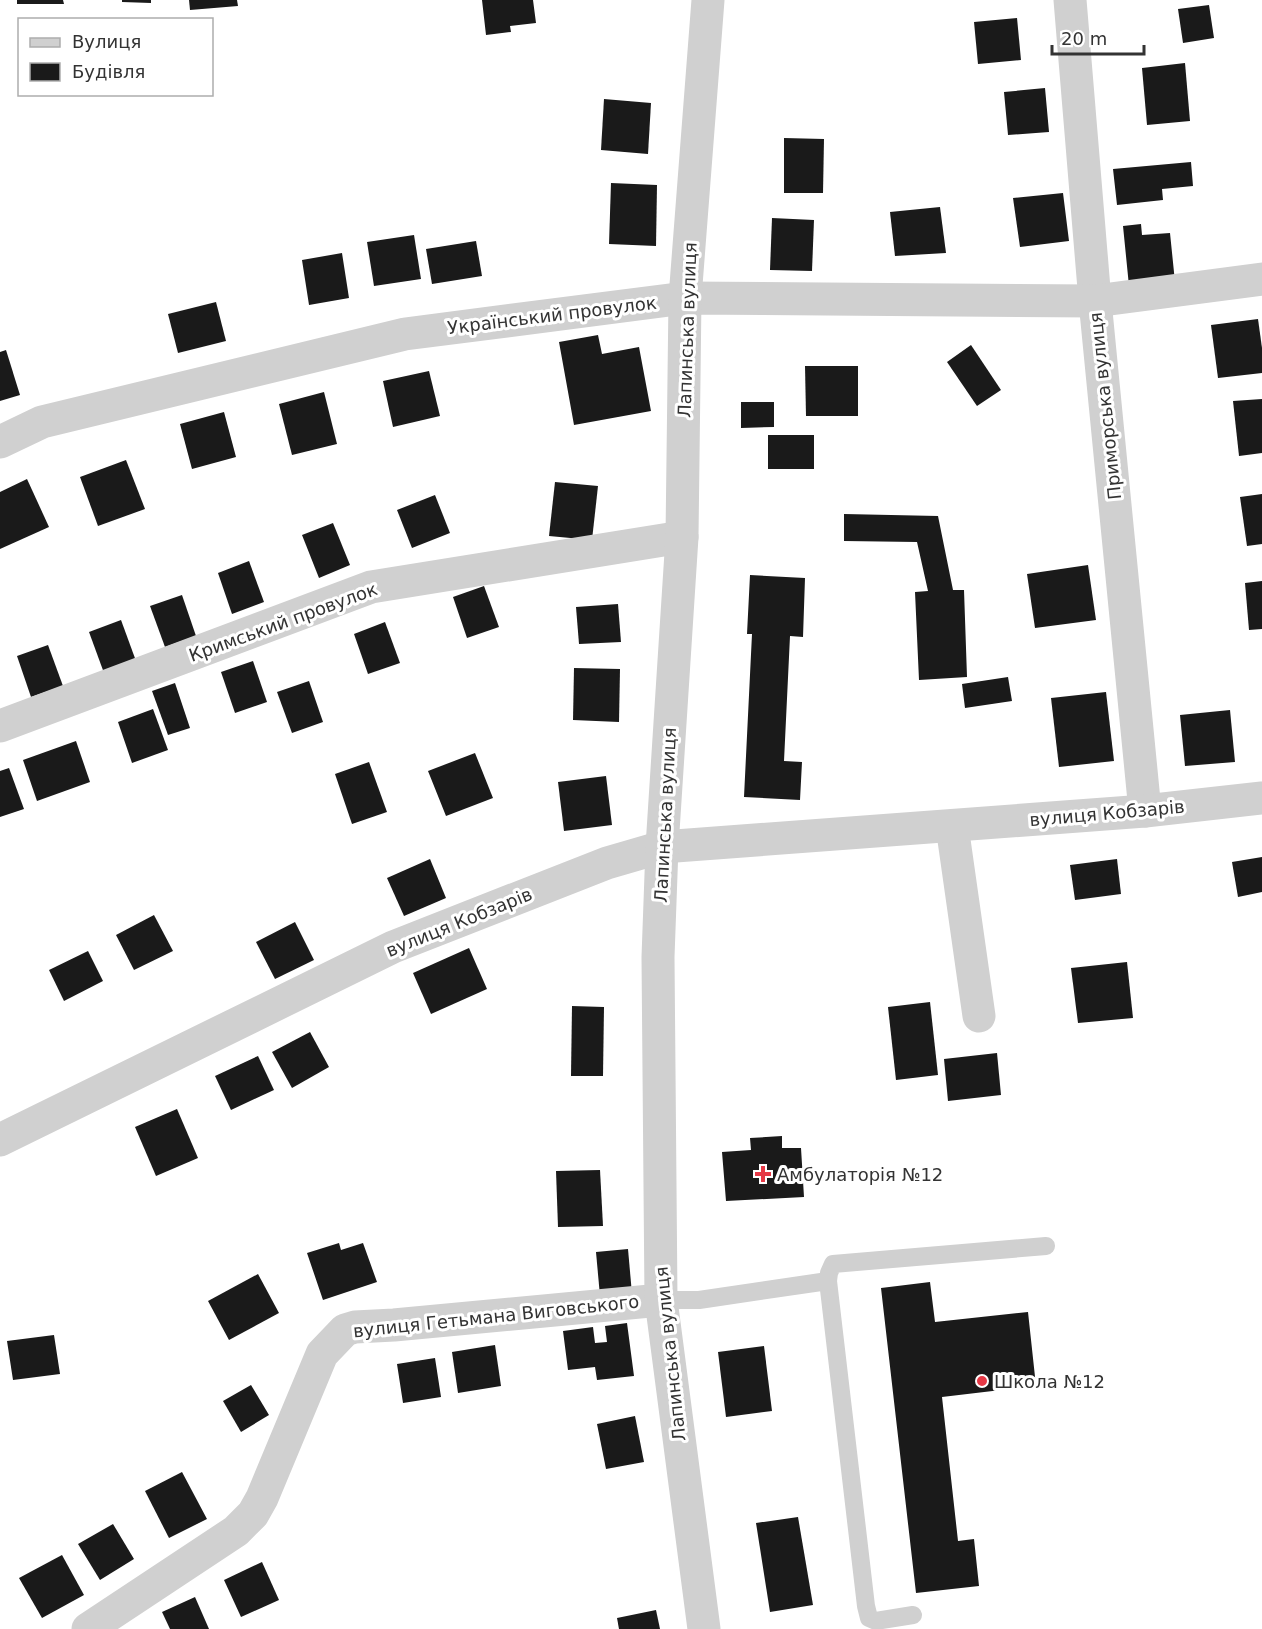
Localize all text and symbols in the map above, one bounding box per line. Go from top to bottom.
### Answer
legend [18,18,213,96]
scale bar [1052,18,1144,56]
text: 20 m [1061,28,1107,49]
text: Вулиця [72,31,141,52]
text: Будівля [72,61,145,82]
street label: Лапинська вулиця [673,242,701,418]
street label: Український провулок [446,292,658,338]
street label: Приморська вулиця [1085,311,1125,501]
street label: Кримський провулок [186,578,380,666]
street label: Лапинська вулиця [650,727,680,903]
street label: вулиця Кобзарів [1028,796,1186,830]
street label: вулиця Кобзарів [383,883,535,961]
place label: Амбулаторія №12 [777,1164,943,1185]
marker: Амбулаторія №12 [754,1165,772,1183]
street label: Лапинська вулиця [650,1266,690,1442]
street label: вулиця Гетьмана Виговського [352,1291,640,1341]
place label: Школа №12 [994,1371,1105,1392]
marker: Школа №12 [975,1374,989,1388]

